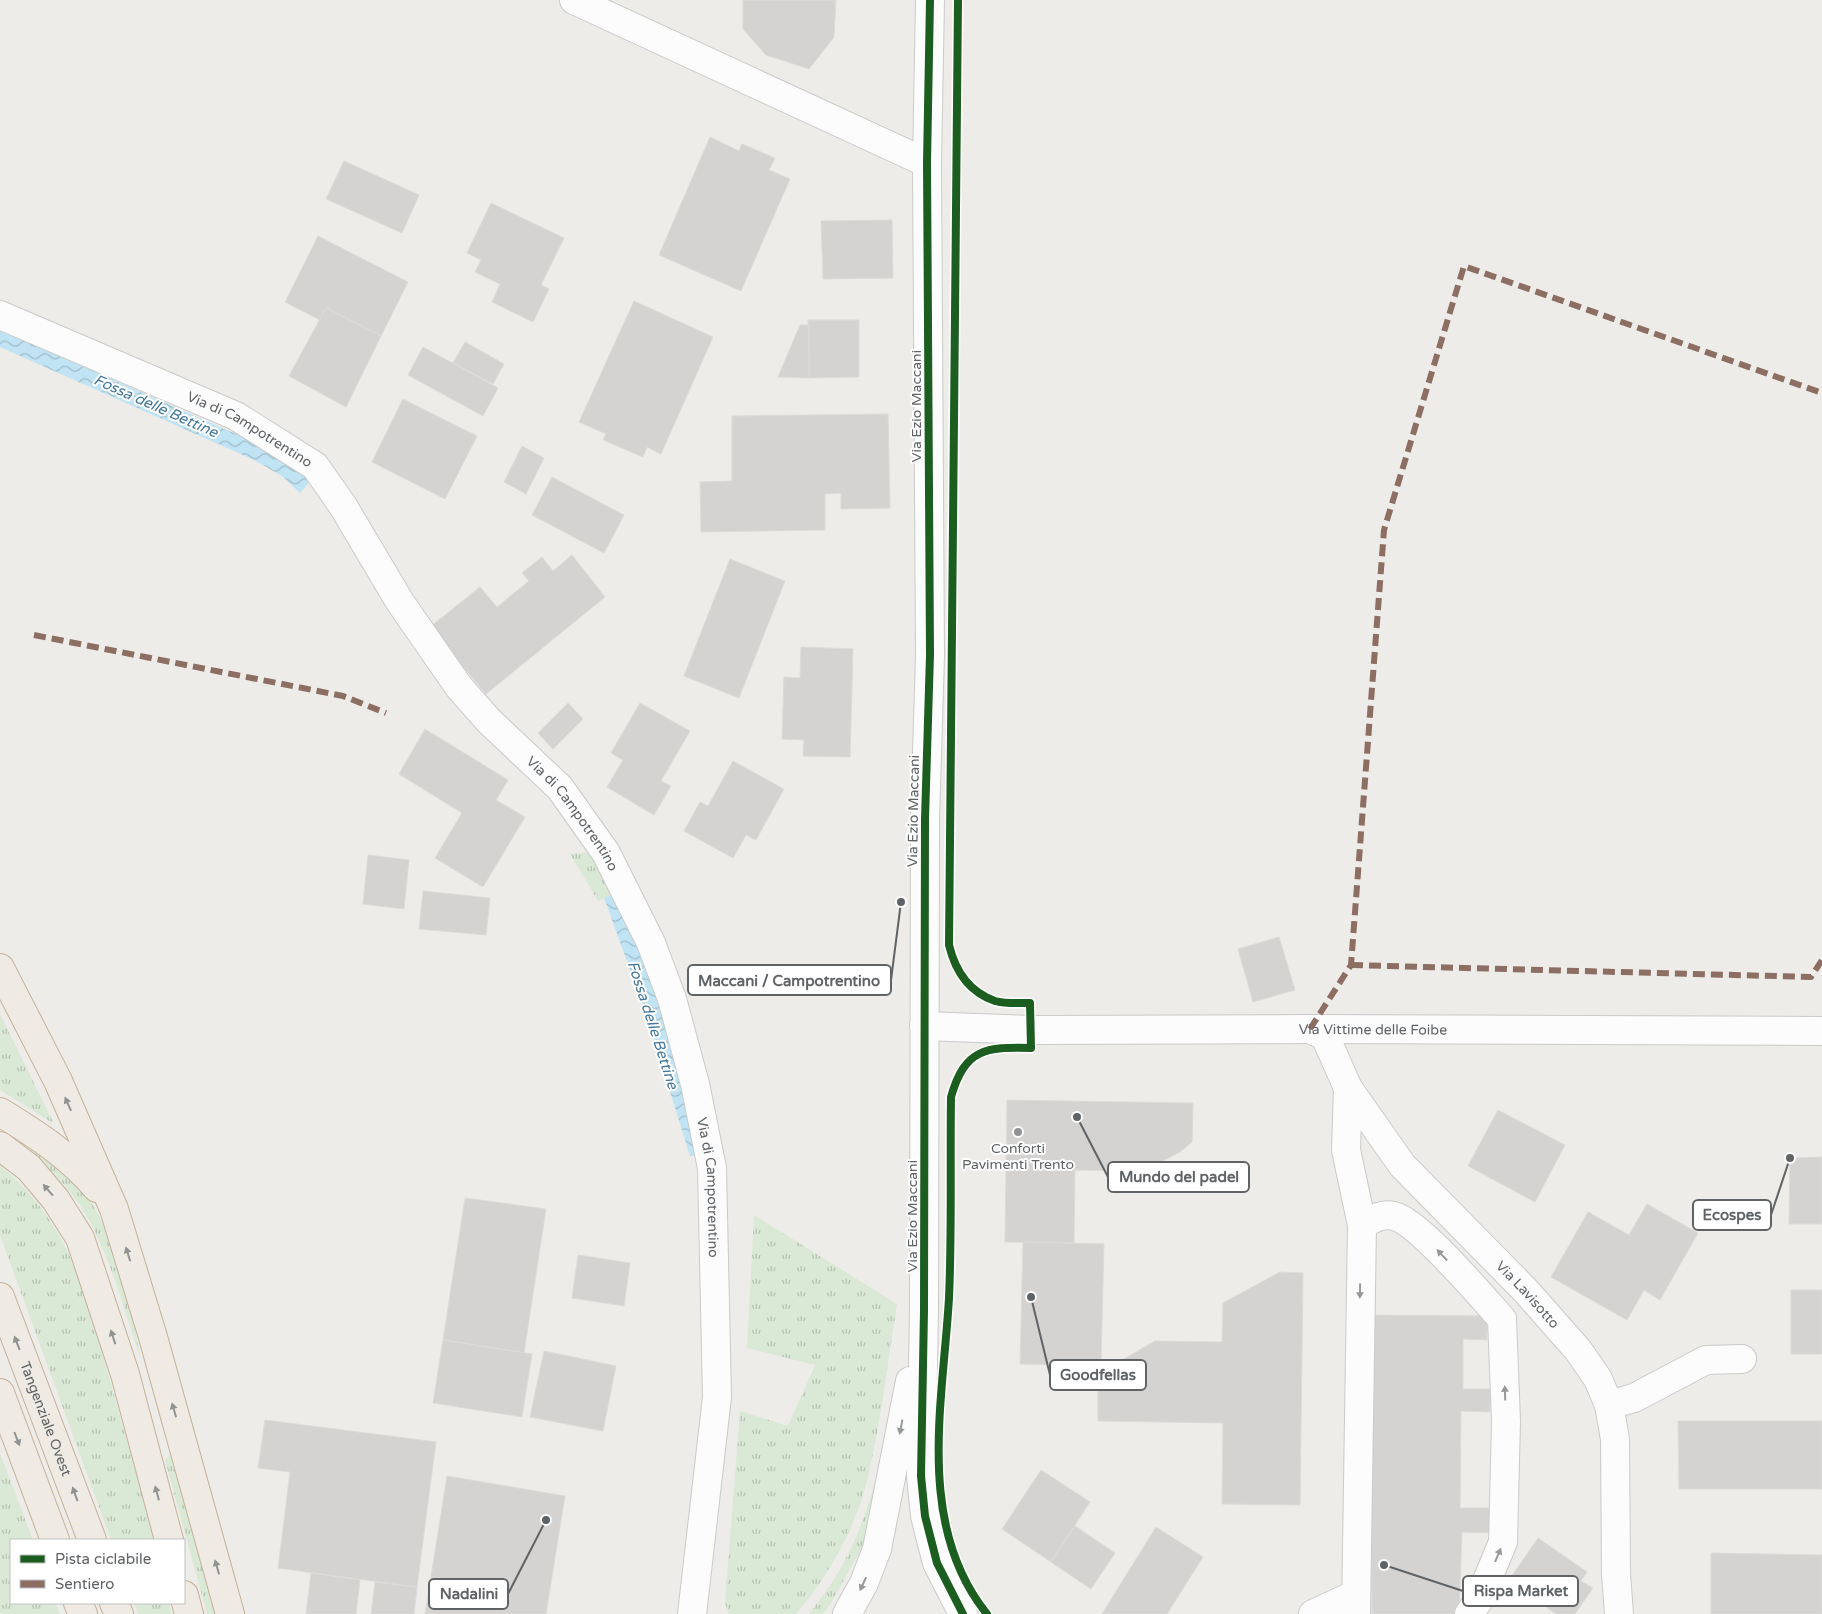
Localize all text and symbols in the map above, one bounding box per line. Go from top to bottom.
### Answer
street label: Via Ezio Maccani [908,350,925,462]
water label: Fossa delle Bettine [91,371,222,442]
street label: Via di Campotrentino [184,388,315,471]
street label: Via di Campotrentino [523,753,622,874]
street label: Via Ezio Maccani [904,755,923,867]
water label: Fossa delle Bettine [624,959,683,1093]
callout: Maccani / Campotrentino [688,965,891,995]
text: Maccani / Campotrentino [698,972,880,991]
street label: Via Vittime delle Foibe [1299,1021,1447,1039]
one-way arrow [63,1097,71,1111]
street label: Via di Campotrentino [693,1116,722,1258]
marker: Conforti Pavimenti Trento [1012,1126,1024,1138]
place label: Conforti Pavimenti Trento [962,1140,1074,1173]
street label: Via Ezio Maccani [904,1160,921,1272]
callout: Mundo del padel [1108,1162,1249,1192]
text: Mundo del padel [1119,1168,1239,1187]
one-way arrow [42,1183,53,1196]
callout: Ecospes [1693,1200,1771,1230]
text: Ecospes [1703,1206,1761,1225]
one-way arrow [124,1247,132,1262]
one-way arrow [1436,1249,1448,1261]
street label: Via Lavisotto [1492,1258,1563,1332]
one-way arrow [1356,1283,1364,1299]
one-way arrow [109,1329,116,1344]
one-way arrow [13,1335,20,1350]
street label: Tangenziale Ovest [16,1359,75,1479]
callout: Goodfellas [1050,1360,1146,1390]
text: Goodfellas [1060,1366,1136,1384]
one-way arrow [1501,1385,1509,1401]
one-way arrow [169,1403,177,1418]
one-way arrow [897,1419,905,1435]
one-way arrow [13,1432,21,1447]
one-way arrow [153,1486,161,1501]
one-way arrow [71,1487,78,1502]
legend [10,1539,185,1604]
one-way arrow [1494,1548,1502,1562]
text: Pista ciclabile [55,1550,151,1568]
one-way arrow [213,1559,221,1574]
text: Sentiero [55,1575,114,1593]
callout: Rispa Market [1463,1576,1578,1606]
one-way arrow [859,1577,867,1591]
callout: Nadalini [429,1579,508,1609]
text: Rispa Market [1474,1582,1568,1601]
text: Nadalini [440,1585,498,1603]

